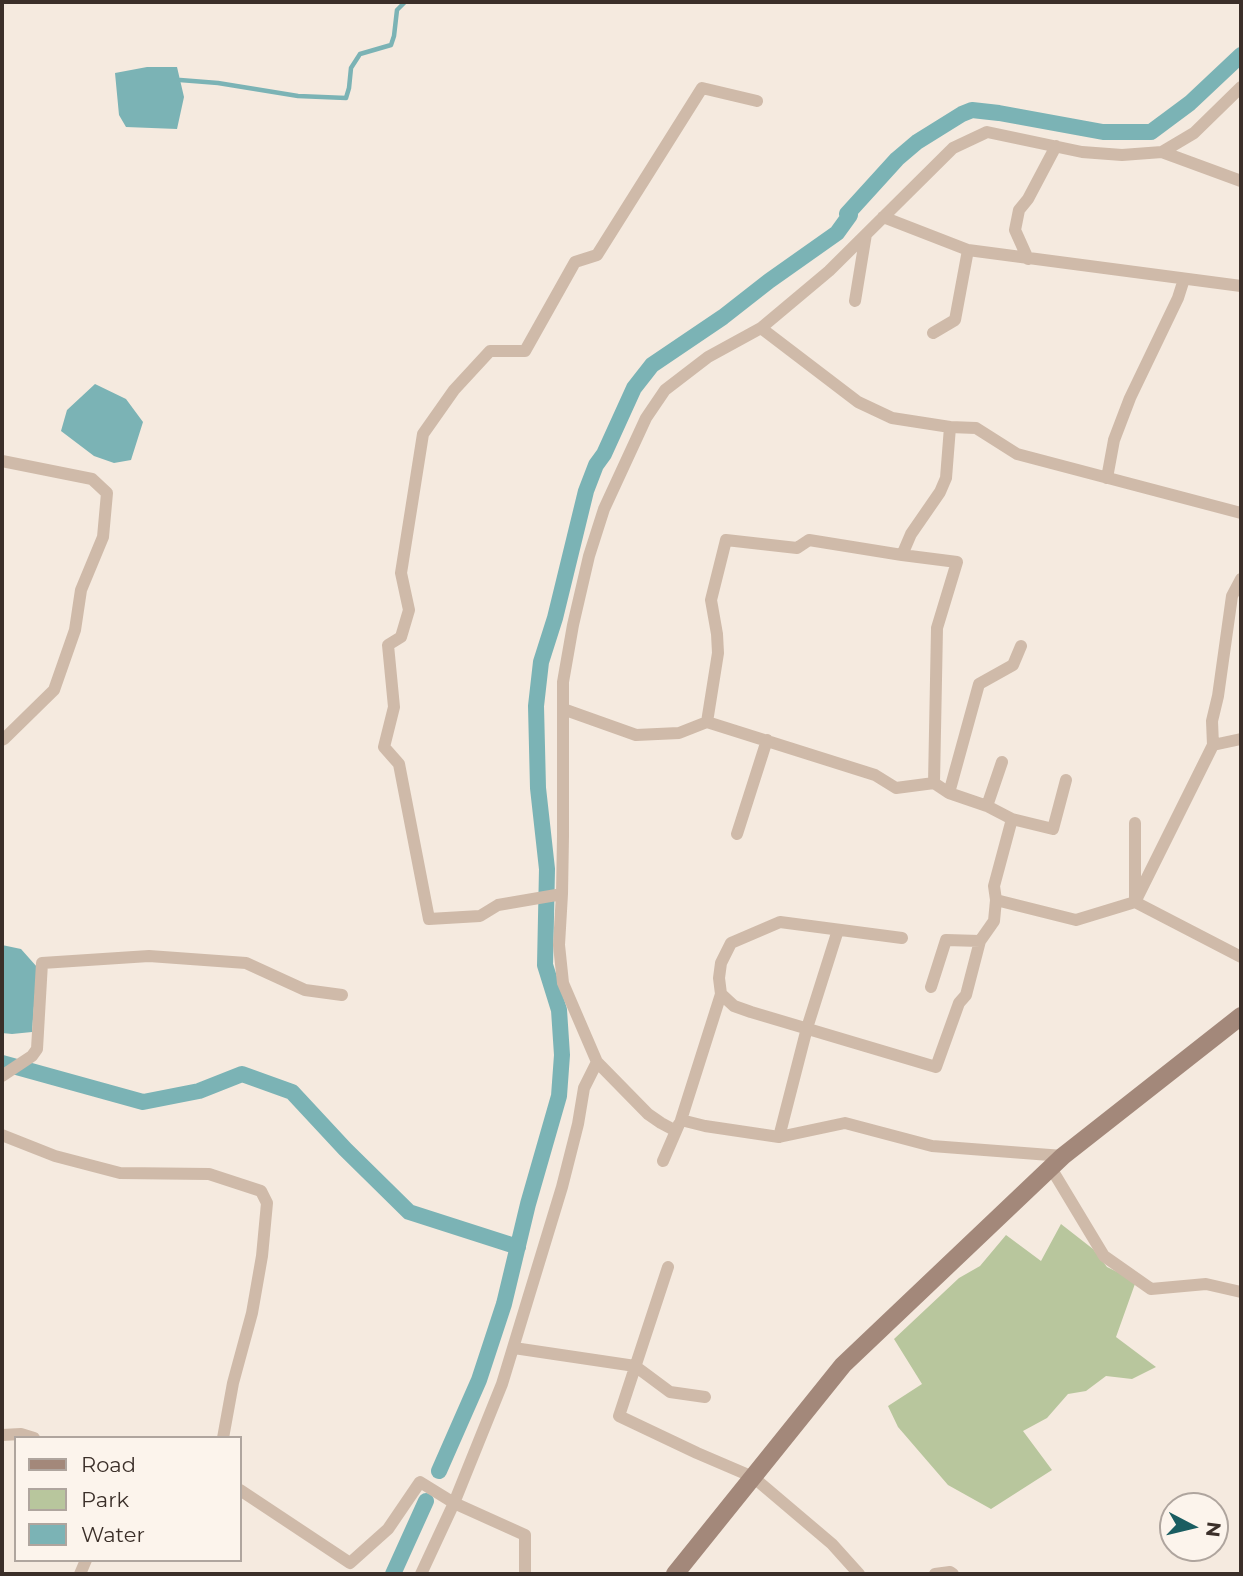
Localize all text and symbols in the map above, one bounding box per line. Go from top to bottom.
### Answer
legend [14,1436,242,1562]
text: Road [81,1452,136,1477]
text: Park [81,1487,129,1512]
north arrow [1159,1492,1229,1562]
text: N [1201,1520,1226,1538]
text: Water [81,1522,145,1547]

